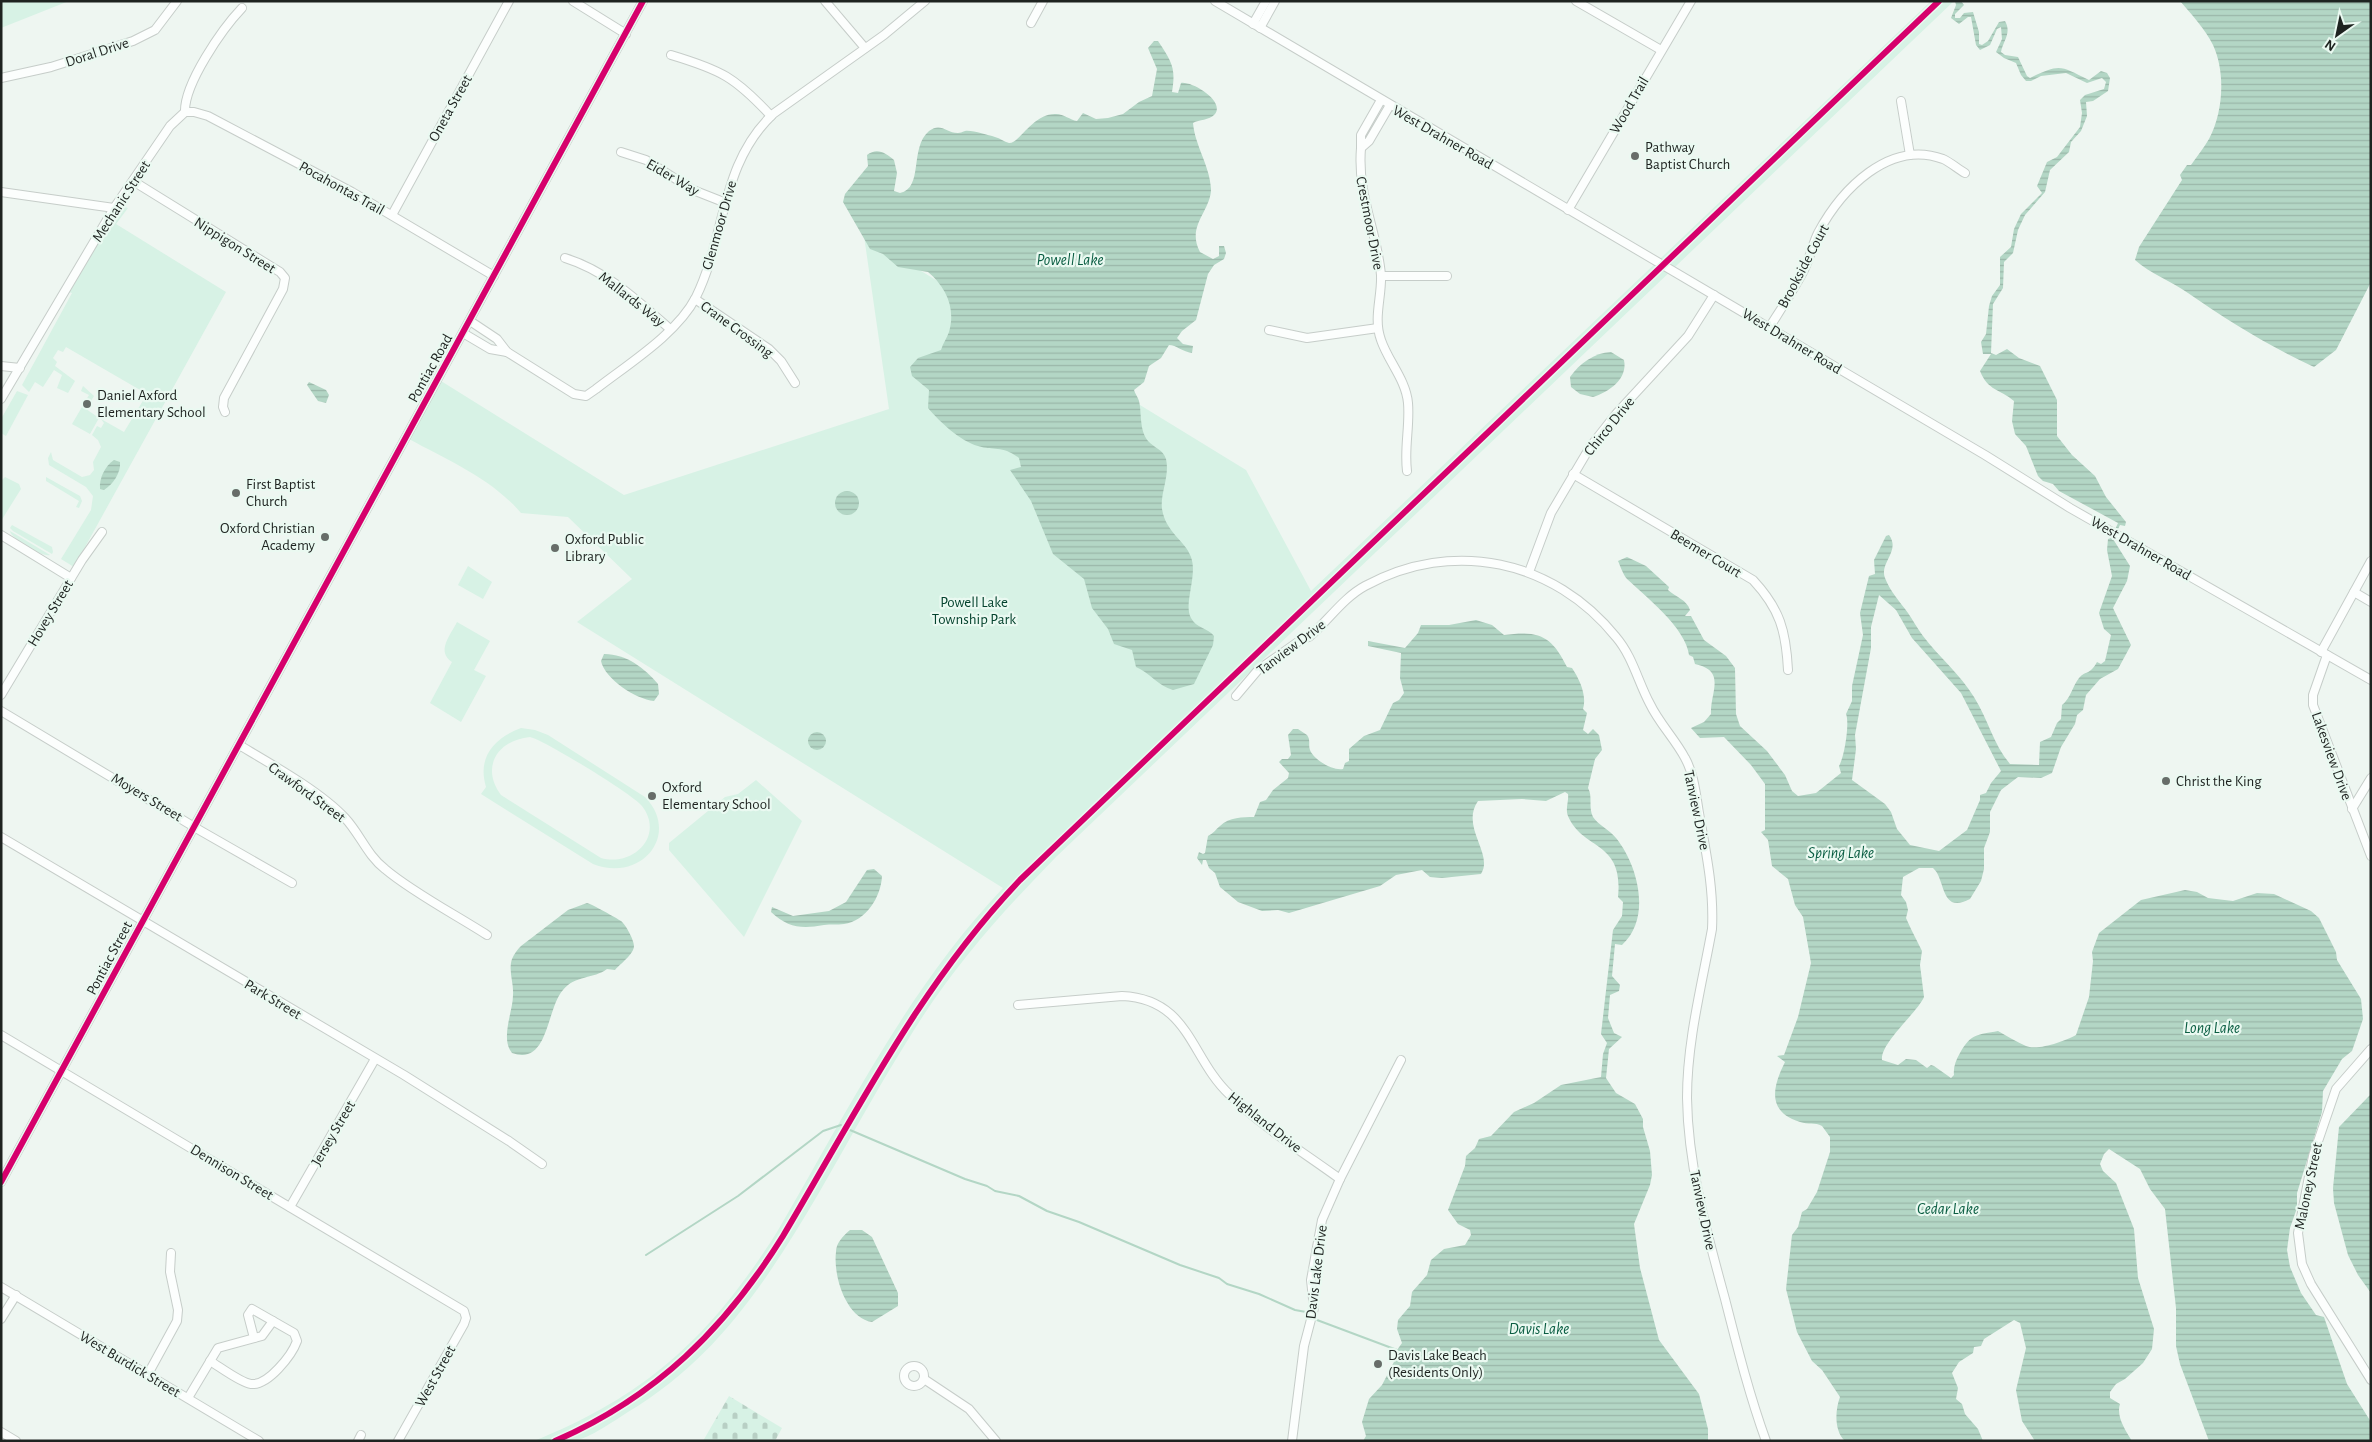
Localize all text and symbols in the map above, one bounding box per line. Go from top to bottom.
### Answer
north arrow [2312,10,2362,60]
street label: Doral Drive [63,35,131,70]
text: N [2323,37,2338,54]
street label: Oneta Street [426,72,475,144]
street label: Wood Trail [1607,74,1652,136]
street label: West Drahner Road [1390,103,1496,172]
place label: Pathway Baptist Church [1645,140,1730,172]
marker: Pathway Baptist Church [1629,150,1641,162]
street label: Eider Way [644,156,702,199]
street label: Mechanic Street [90,158,153,245]
street label: Pocahontas Trail [297,159,387,218]
street label: Crestmoor Drive [1353,175,1386,271]
street label: Glenmoor Drive [700,179,739,272]
street label: Nippigon Street [191,214,278,276]
street label: Brookside Court [1775,222,1832,311]
water label: Powell Lake [1036,252,1104,268]
street label: Mallards Way [596,269,668,330]
street label: Crane Crossing [698,298,776,361]
street label: West Drahner Road [1739,306,1844,377]
street label: Pontiac Road [406,331,455,405]
place label: Daniel Axford Elementary School [97,388,206,420]
street label: Chirco Drive [1581,394,1638,459]
marker: Daniel Axford Elementary School [81,398,93,410]
place label: First Baptist Church [246,477,315,509]
marker: First Baptist Church [230,487,242,499]
street label: West Drahner Road [2088,514,2194,583]
place label: Oxford Christian Academy [220,521,316,553]
street label: Beemer Court [1668,526,1744,581]
marker: Oxford Christian Academy [319,531,331,543]
place label: Oxford Public Library [565,532,644,564]
marker: Oxford Public Library [549,542,561,554]
street label: Hovey Street [25,577,76,649]
park label: Powell Lake Township Park [932,595,1016,627]
street label: Tanview Drive [1254,617,1328,678]
street label: Lakesview Drive [2309,710,2354,802]
street label: Crawford Street [266,760,348,825]
street label: Tanview Drive [1681,769,1712,851]
street label: Moyers Street [109,770,185,825]
place label: Christ the King [2176,774,2262,789]
marker: Christ the King [2160,775,2172,787]
place label: Oxford Elementary School [662,780,771,812]
marker: Oxford Elementary School [646,790,658,802]
water label: Spring Lake [1808,845,1874,862]
street label: Pontiac Street [84,919,135,998]
street label: Park Street [242,977,304,1022]
water label: Long Lake [2184,1020,2240,1036]
street label: Highland Drive [1225,1089,1304,1156]
street label: Jersey Street [309,1098,358,1169]
street label: Maloney Street [2292,1141,2325,1231]
street label: Dennison Street [188,1142,276,1203]
street label: Tanview Drive [1687,1169,1718,1251]
water label: Cedar Lake [1917,1201,1979,1217]
street label: Davis Lake Drive [1303,1224,1330,1320]
water label: Davis Lake [1509,1321,1569,1337]
street label: West Burdick Street [77,1328,183,1400]
street label: West Street [412,1343,459,1410]
place label: Davis Lake Beach (Residents Only) [1388,1348,1487,1380]
marker: Davis Lake Beach (Residents Only) [1372,1358,1384,1370]

